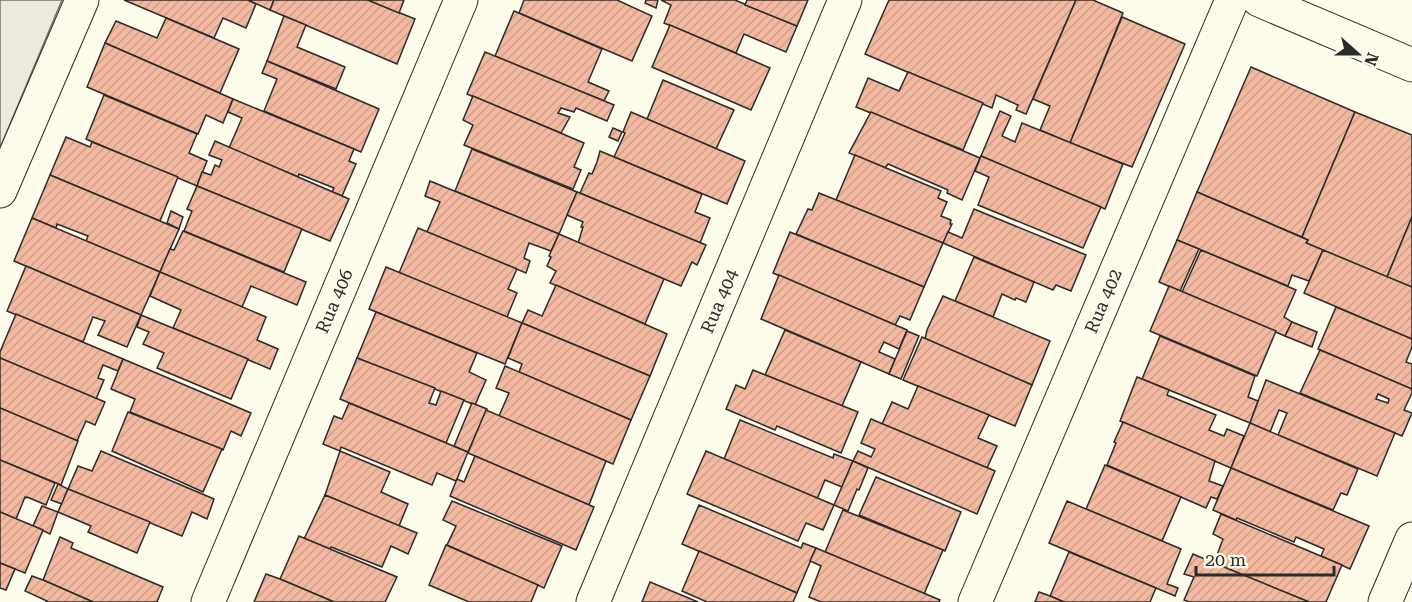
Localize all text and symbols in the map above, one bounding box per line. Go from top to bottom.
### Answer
north arrow [1328,24,1388,84]
text: N [1360,50,1383,68]
street label: Rua 406 [311,266,357,336]
street label: Rua 404 [696,266,742,336]
street label: Rua 402 [1080,266,1126,336]
scale bar [1196,539,1334,577]
text: 20 m [1205,549,1246,570]

